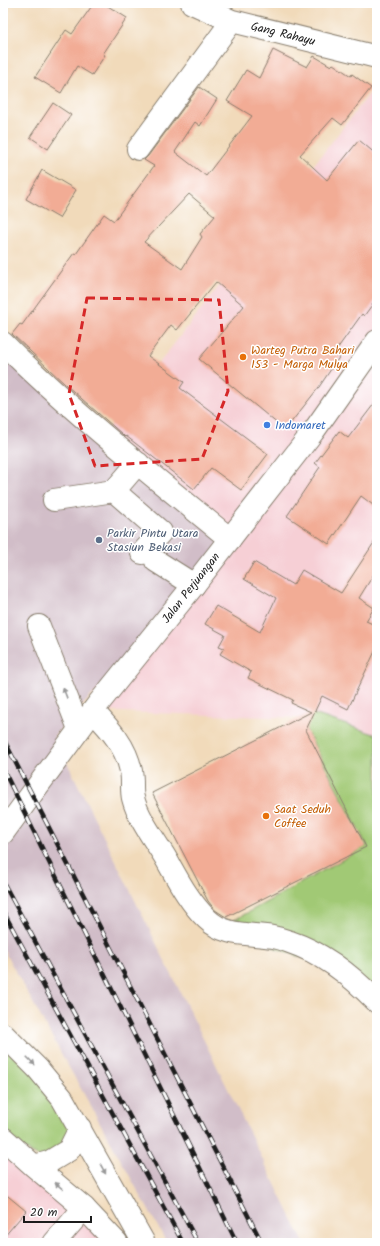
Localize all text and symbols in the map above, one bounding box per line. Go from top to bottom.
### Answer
street label: Gang Rahayu [249,17,318,51]
place label: Warteg Putra Bahari 153 - Marga Mulya [251,341,355,374]
marker: Warteg Putra Bahari 153 - Marga Mulya [238,352,248,362]
place label: Indomaret [275,416,326,435]
marker: Indomaret [262,420,272,430]
place label: Parkir Pintu Utara Stasiun Bekasi [107,524,199,557]
marker: Parkir Pintu Utara Stasiun Bekasi [94,535,104,545]
street label: Jalan Perjuangan [157,548,225,628]
one-way arrow [62,686,68,698]
place label: Saat Seduh Coffee [274,800,331,833]
marker: Saat Seduh Coffee [261,811,271,821]
one-way arrow [26,1056,36,1066]
one-way arrow [99,1163,106,1175]
one-way arrow [54,1182,65,1191]
scale bar [24,1198,91,1224]
text: 20 m [30,1203,58,1222]

